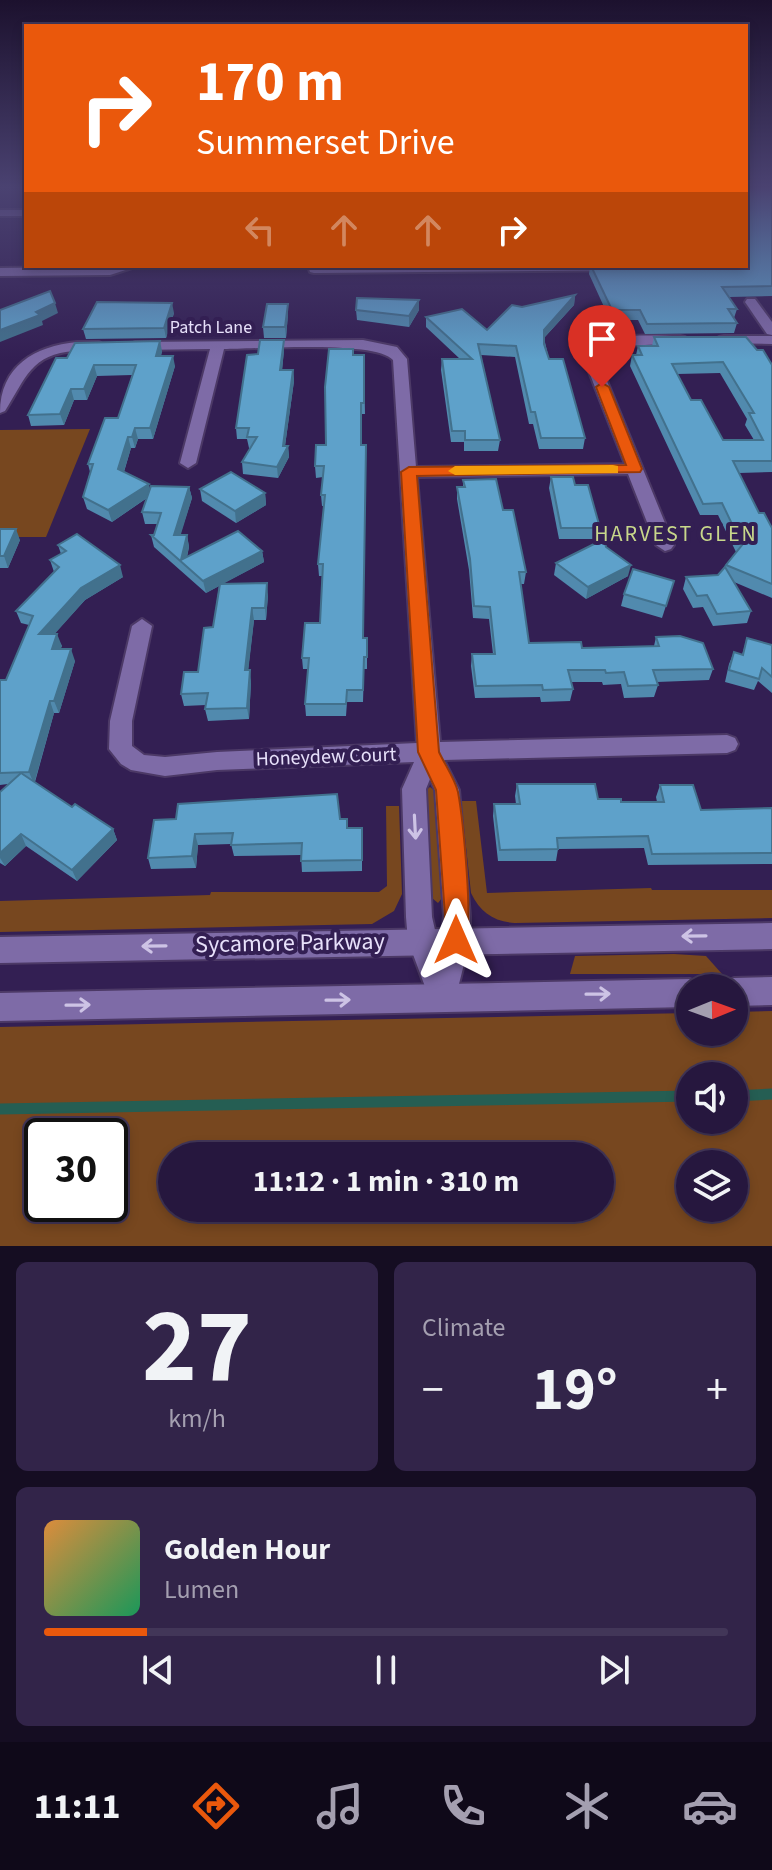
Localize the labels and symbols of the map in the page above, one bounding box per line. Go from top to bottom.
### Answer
pin [568,305,636,387]
street label: Patch Lane [170,315,252,340]
district label: HARVEST GLEN [594,518,758,550]
street label: Honeydew Court [255,741,397,773]
one-way arrow [407,813,422,840]
position arrow [414,898,498,982]
street label: Sycamore Parkway [195,924,385,962]
one-way arrow [681,929,708,944]
one-way arrow [141,939,168,954]
north arrow [676,974,748,1046]
one-way arrow [584,987,611,1002]
one-way arrow [324,992,351,1007]
one-way arrow [64,997,91,1013]
speed limit sign: 30 [24,1118,128,1222]

